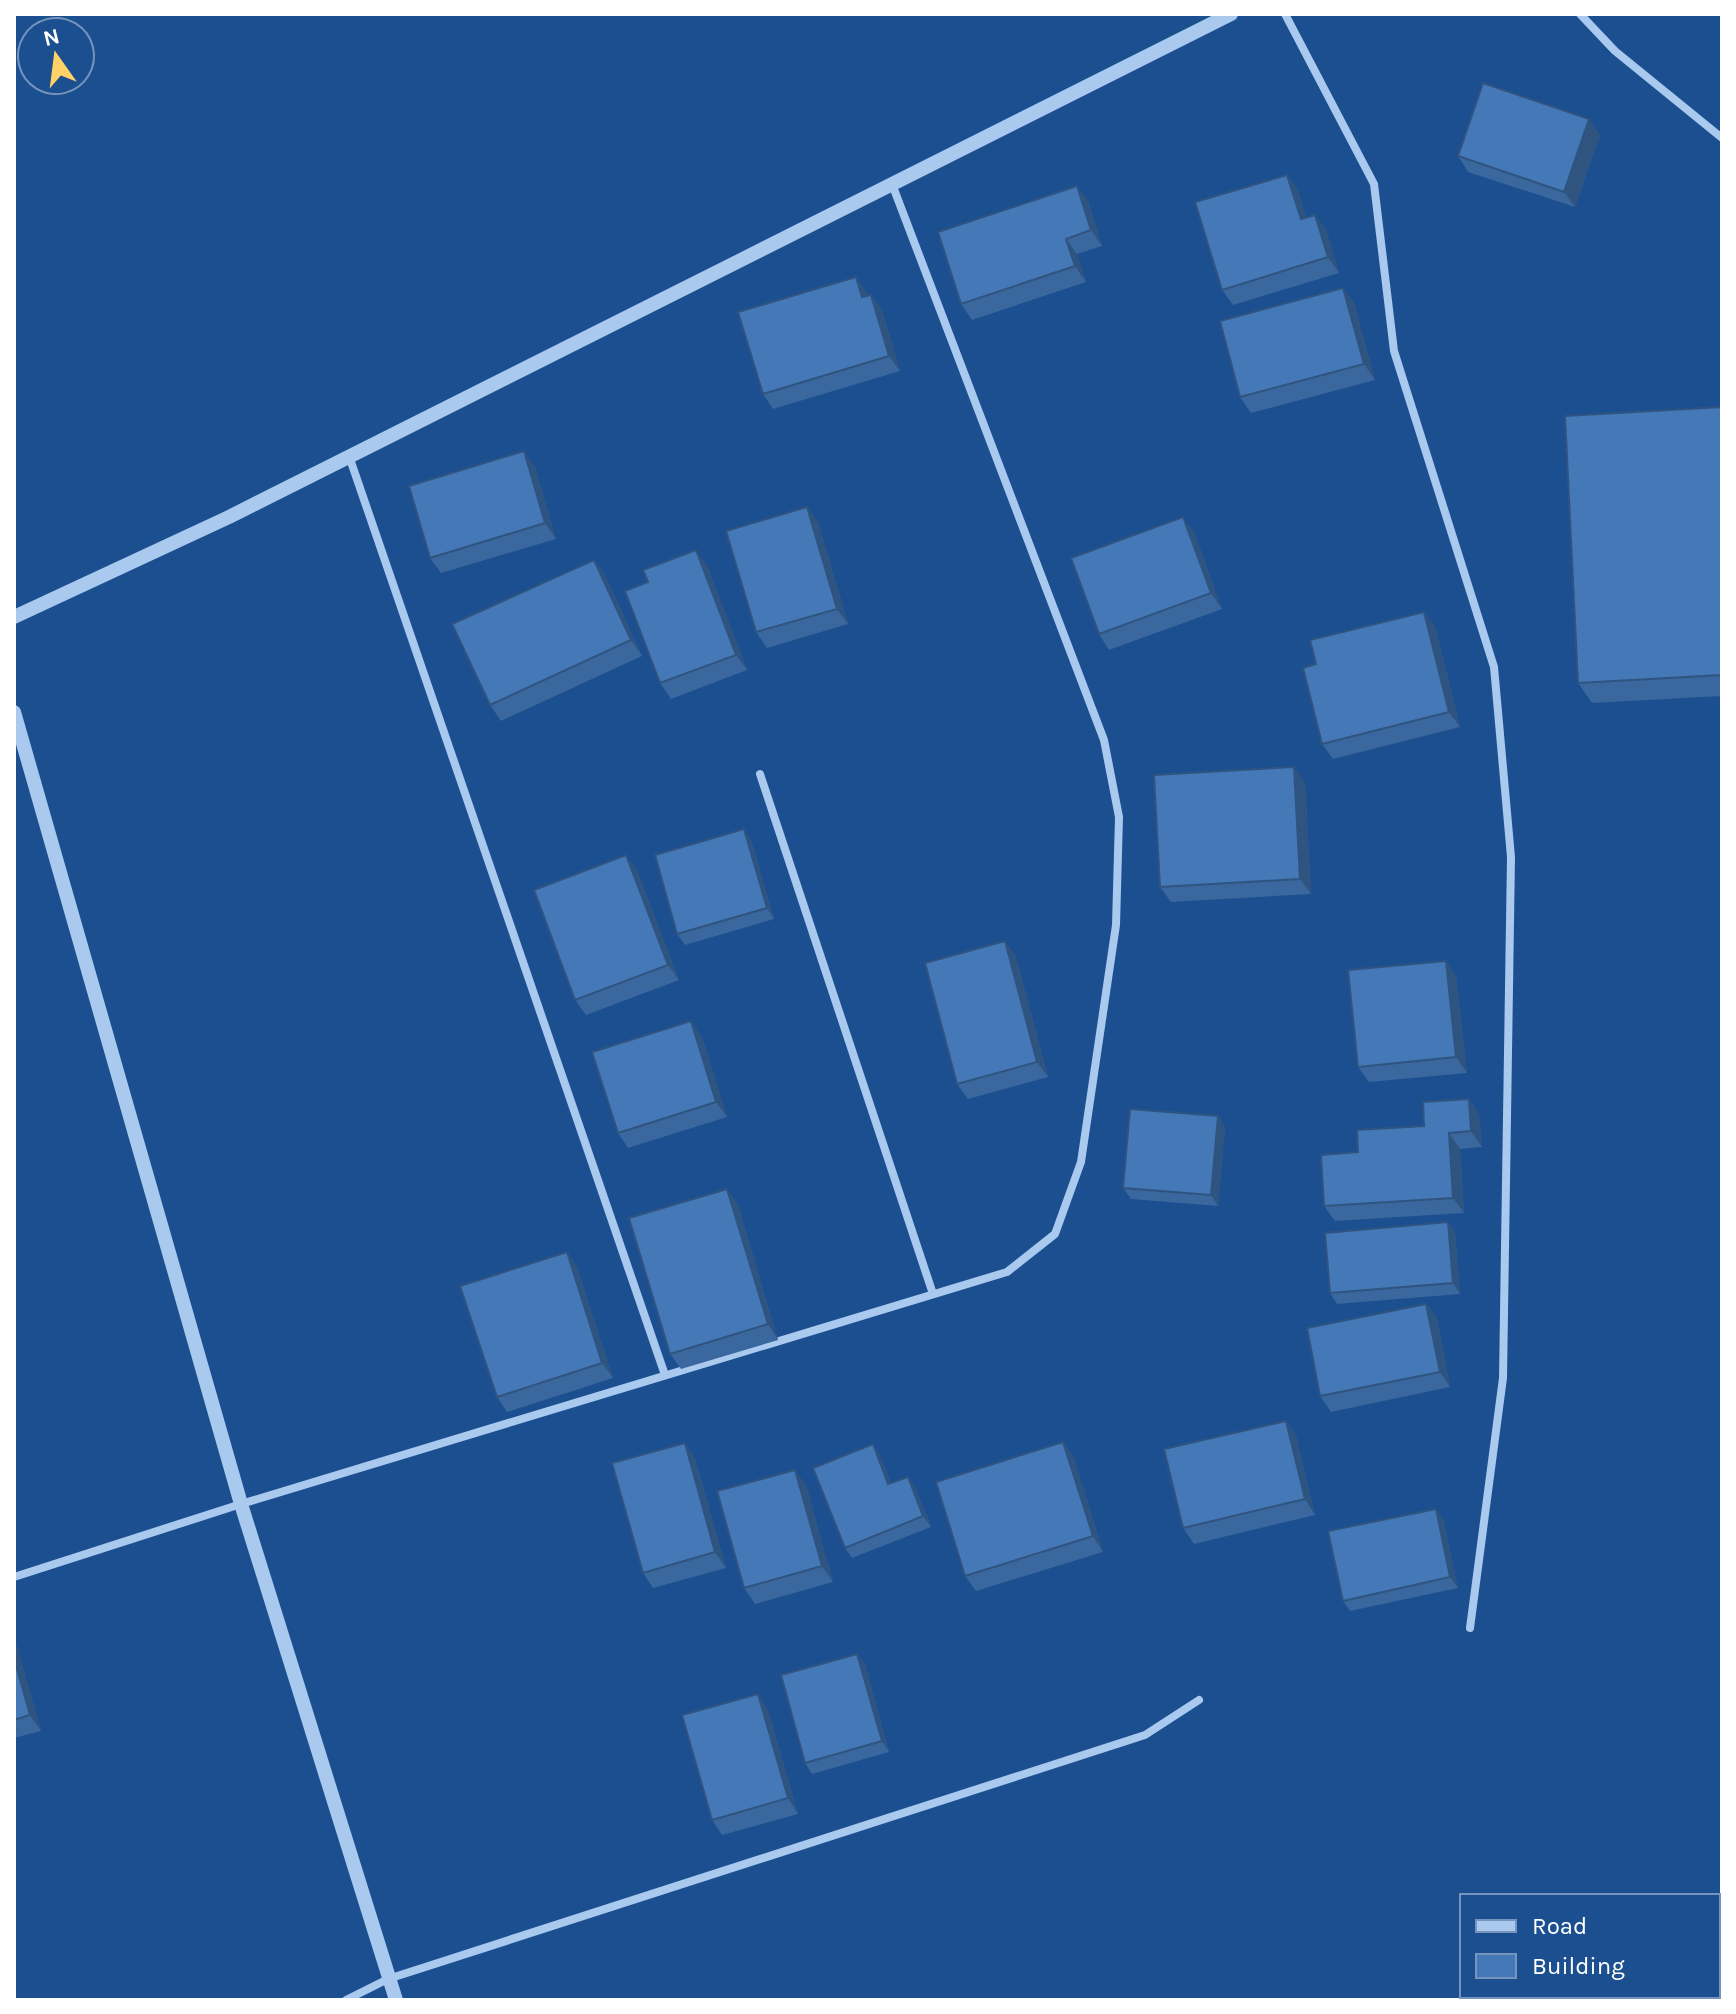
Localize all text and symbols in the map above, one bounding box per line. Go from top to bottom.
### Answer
north arrow [16,16,96,96]
text: N [41,23,62,52]
legend [1460,1894,1720,1998]
text: Road [1532,1912,1587,1940]
text: Building [1532,1952,1625,1980]

